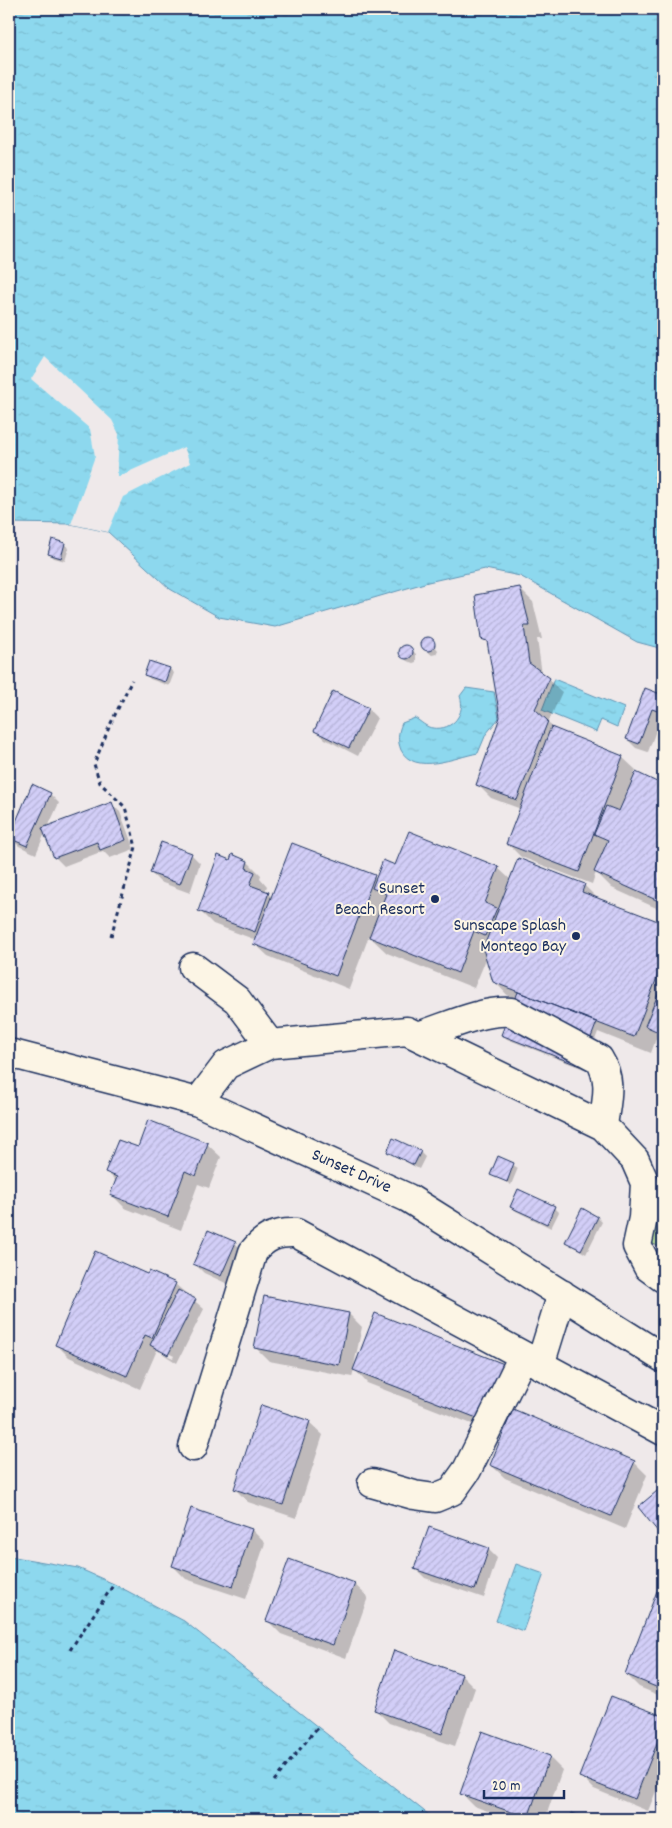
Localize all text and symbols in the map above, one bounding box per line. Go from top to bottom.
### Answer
place label: Sunset Beach Resort [335,877,425,923]
marker: Sunset Beach Resort [429,893,441,905]
place label: Sunscape Splash Montego Bay [454,914,567,960]
marker: Sunscape Splash Montego Bay [570,930,582,942]
street label: Sunset Drive [307,1143,395,1201]
scale bar [484,1768,564,1800]
text: 20 m [492,1776,520,1798]

